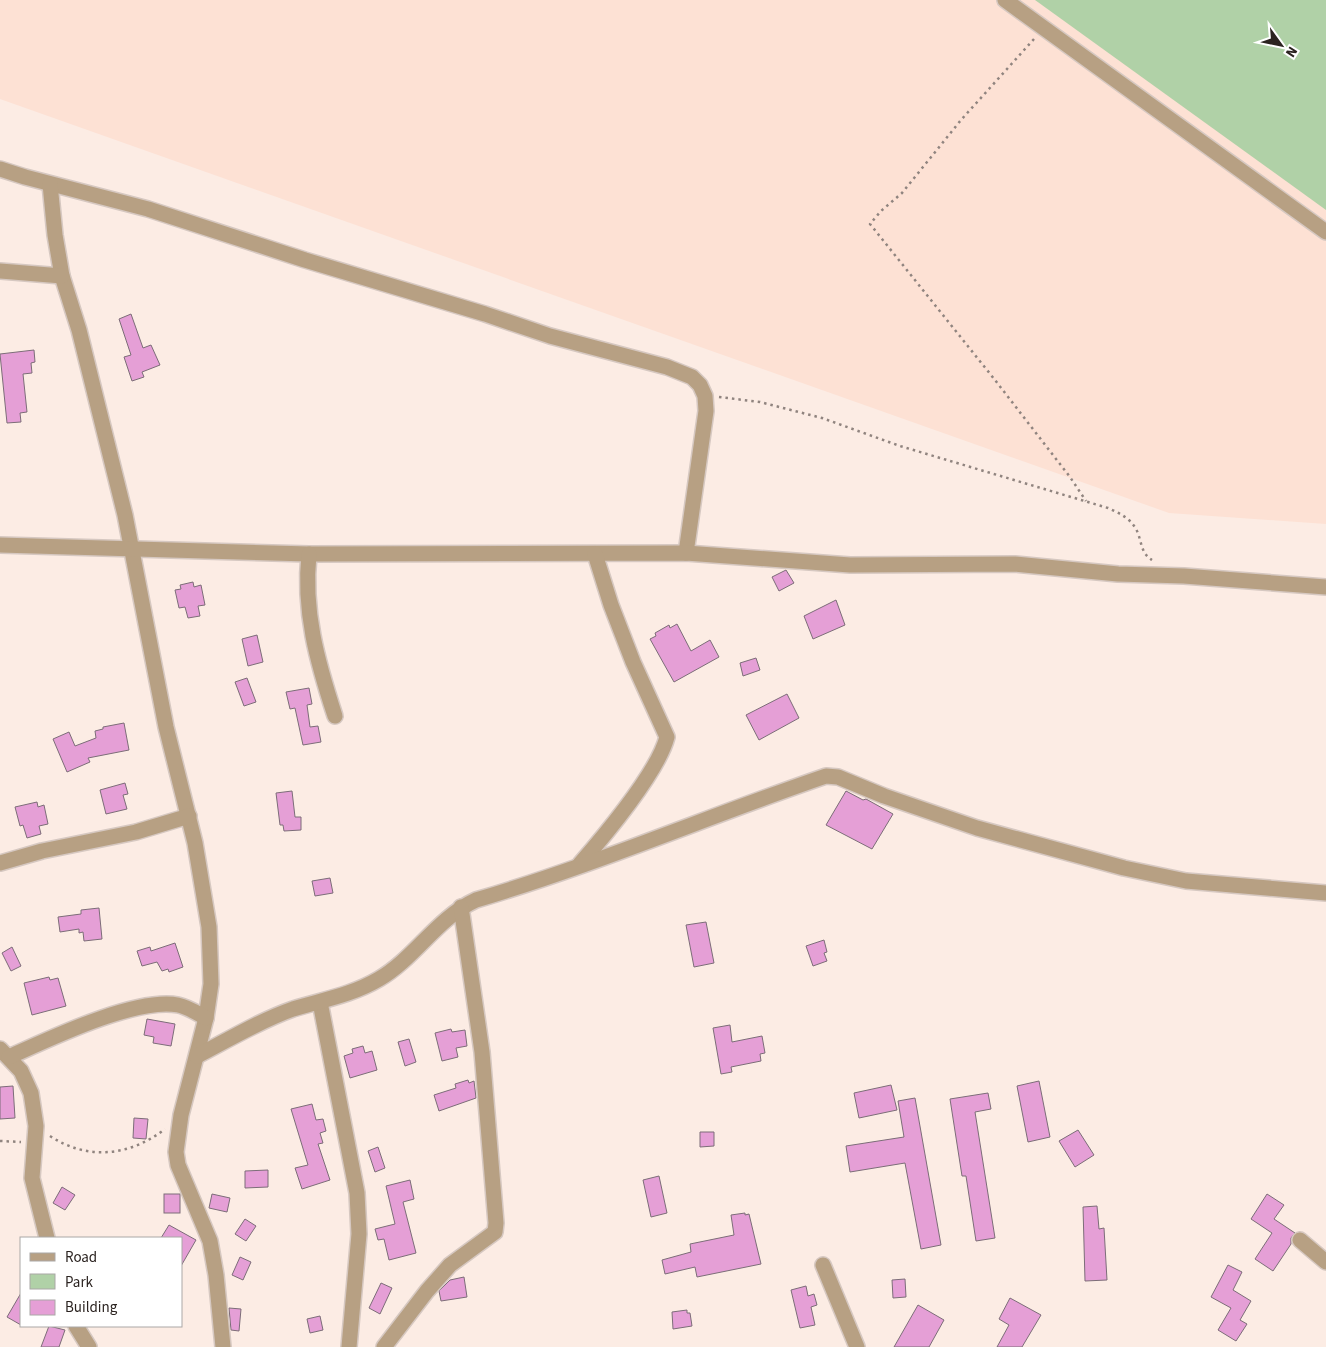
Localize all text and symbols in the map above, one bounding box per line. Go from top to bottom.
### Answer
north arrow [1256,20,1306,70]
text: N [1280,42,1302,61]
legend [20,1237,182,1327]
text: Road [65,1247,97,1268]
text: Park [65,1272,94,1293]
text: Building [65,1297,118,1318]

